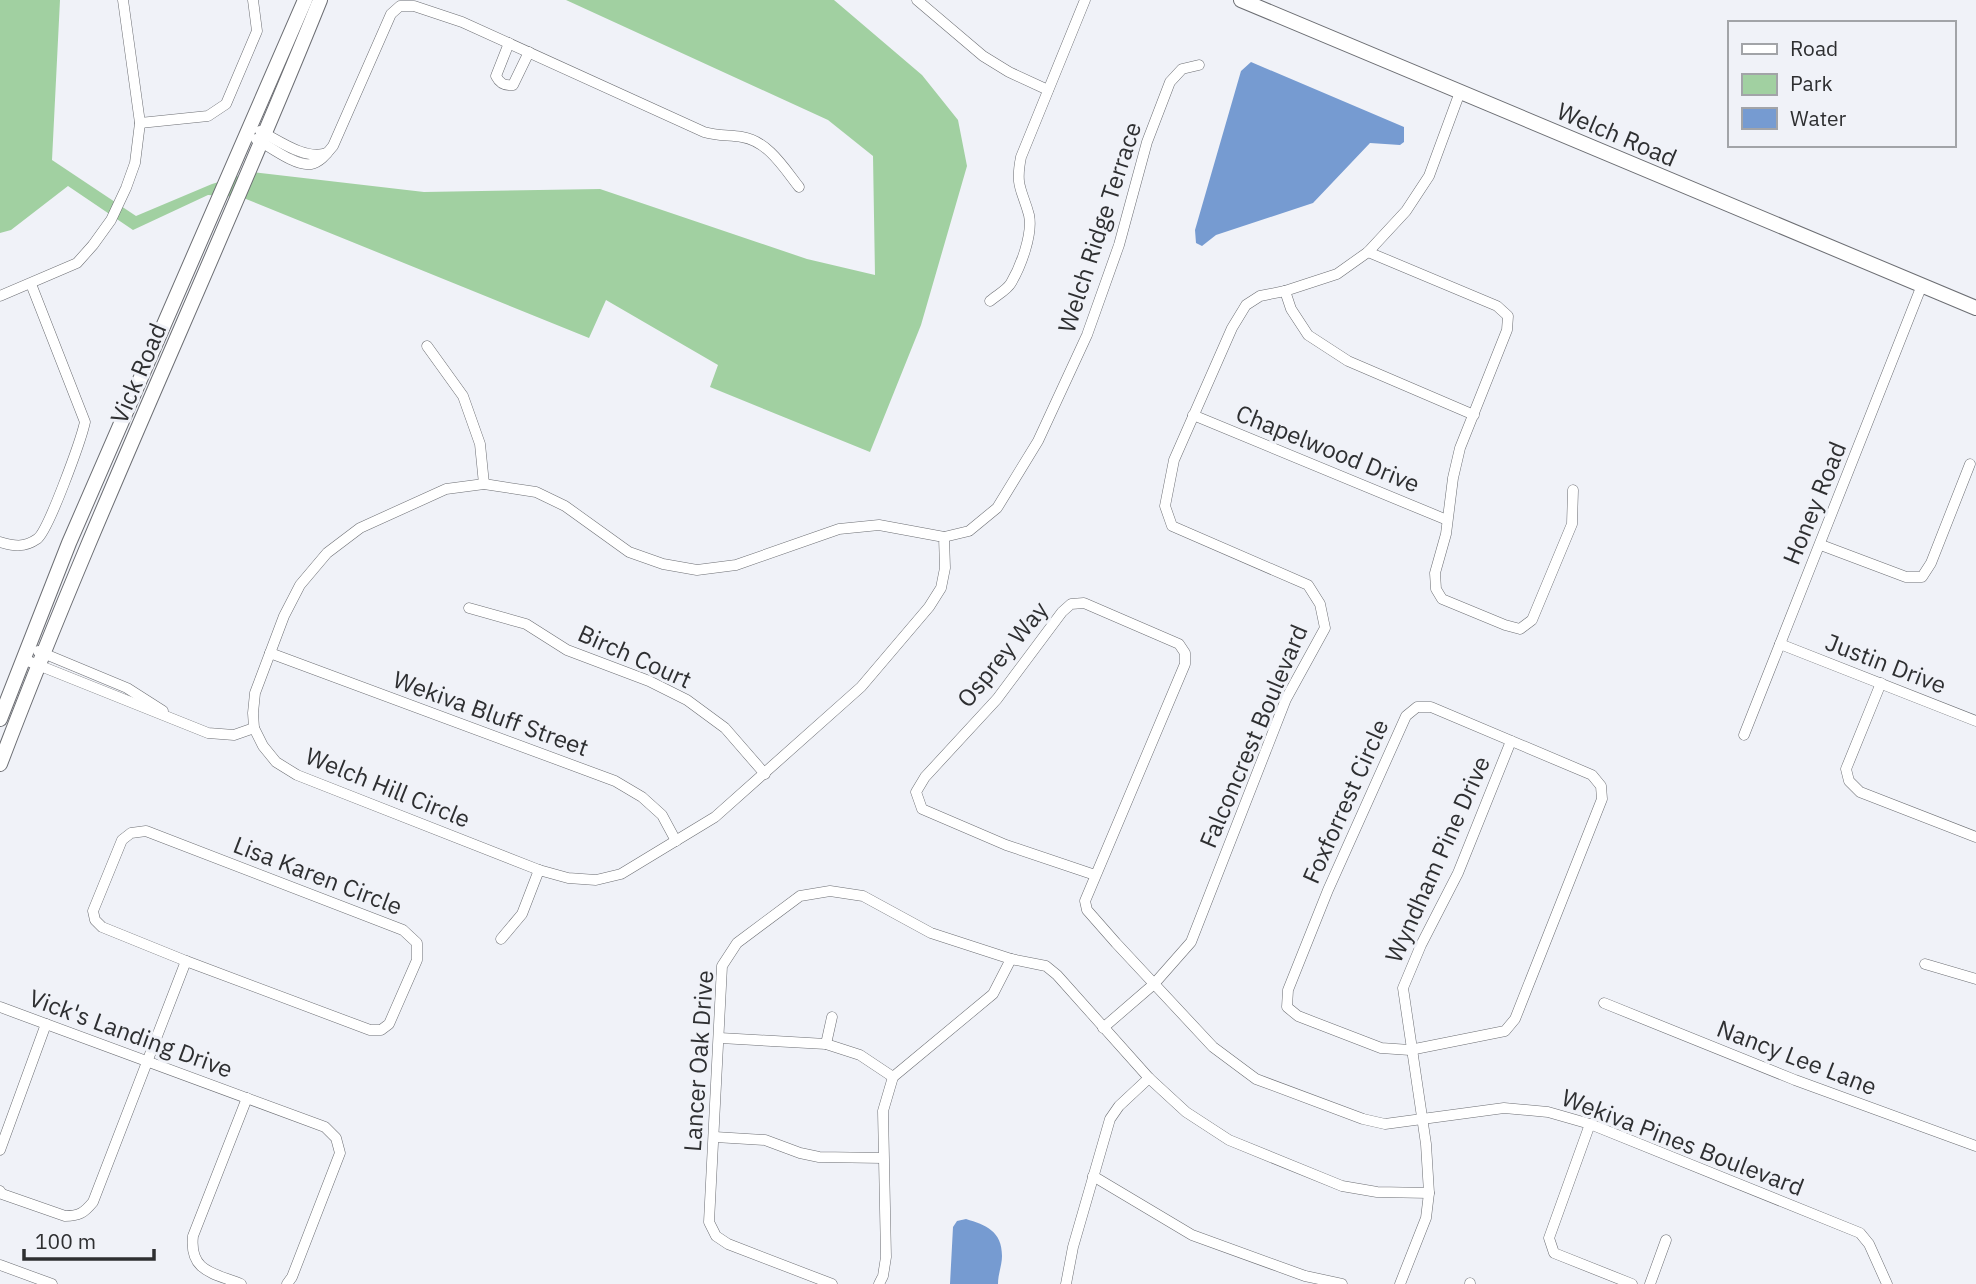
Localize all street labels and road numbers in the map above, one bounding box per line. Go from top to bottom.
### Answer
street label: Welch Road [1552,94,1682,174]
street label: Welch Ridge Terrace [1050,118,1148,336]
street label: Vick Road [103,318,173,428]
street label: Chapelwood Drive [1231,397,1425,499]
street label: Honey Road [1775,437,1853,569]
street label: Osprey Way [949,594,1055,714]
street label: Birch Court [573,617,697,695]
street label: Falconcrest Boulevard [1191,619,1315,853]
street label: Justin Drive [1821,625,1951,701]
street label: Wekiva Bluff Street [389,663,593,763]
street label: Foxforrest Circle [1294,714,1396,888]
street label: Welch Hill Circle [301,739,475,835]
street label: Wyndham Pine Drive [1377,751,1497,967]
street label: Lisa Karen Circle [229,828,407,922]
street label: Lancer Oak Drive [676,969,720,1153]
street label: Vick's Landing Drive [25,981,237,1085]
street label: Nancy Lee Lane [1713,1012,1881,1102]
street label: Wekiva Pines Boulevard [1557,1081,1809,1203]

